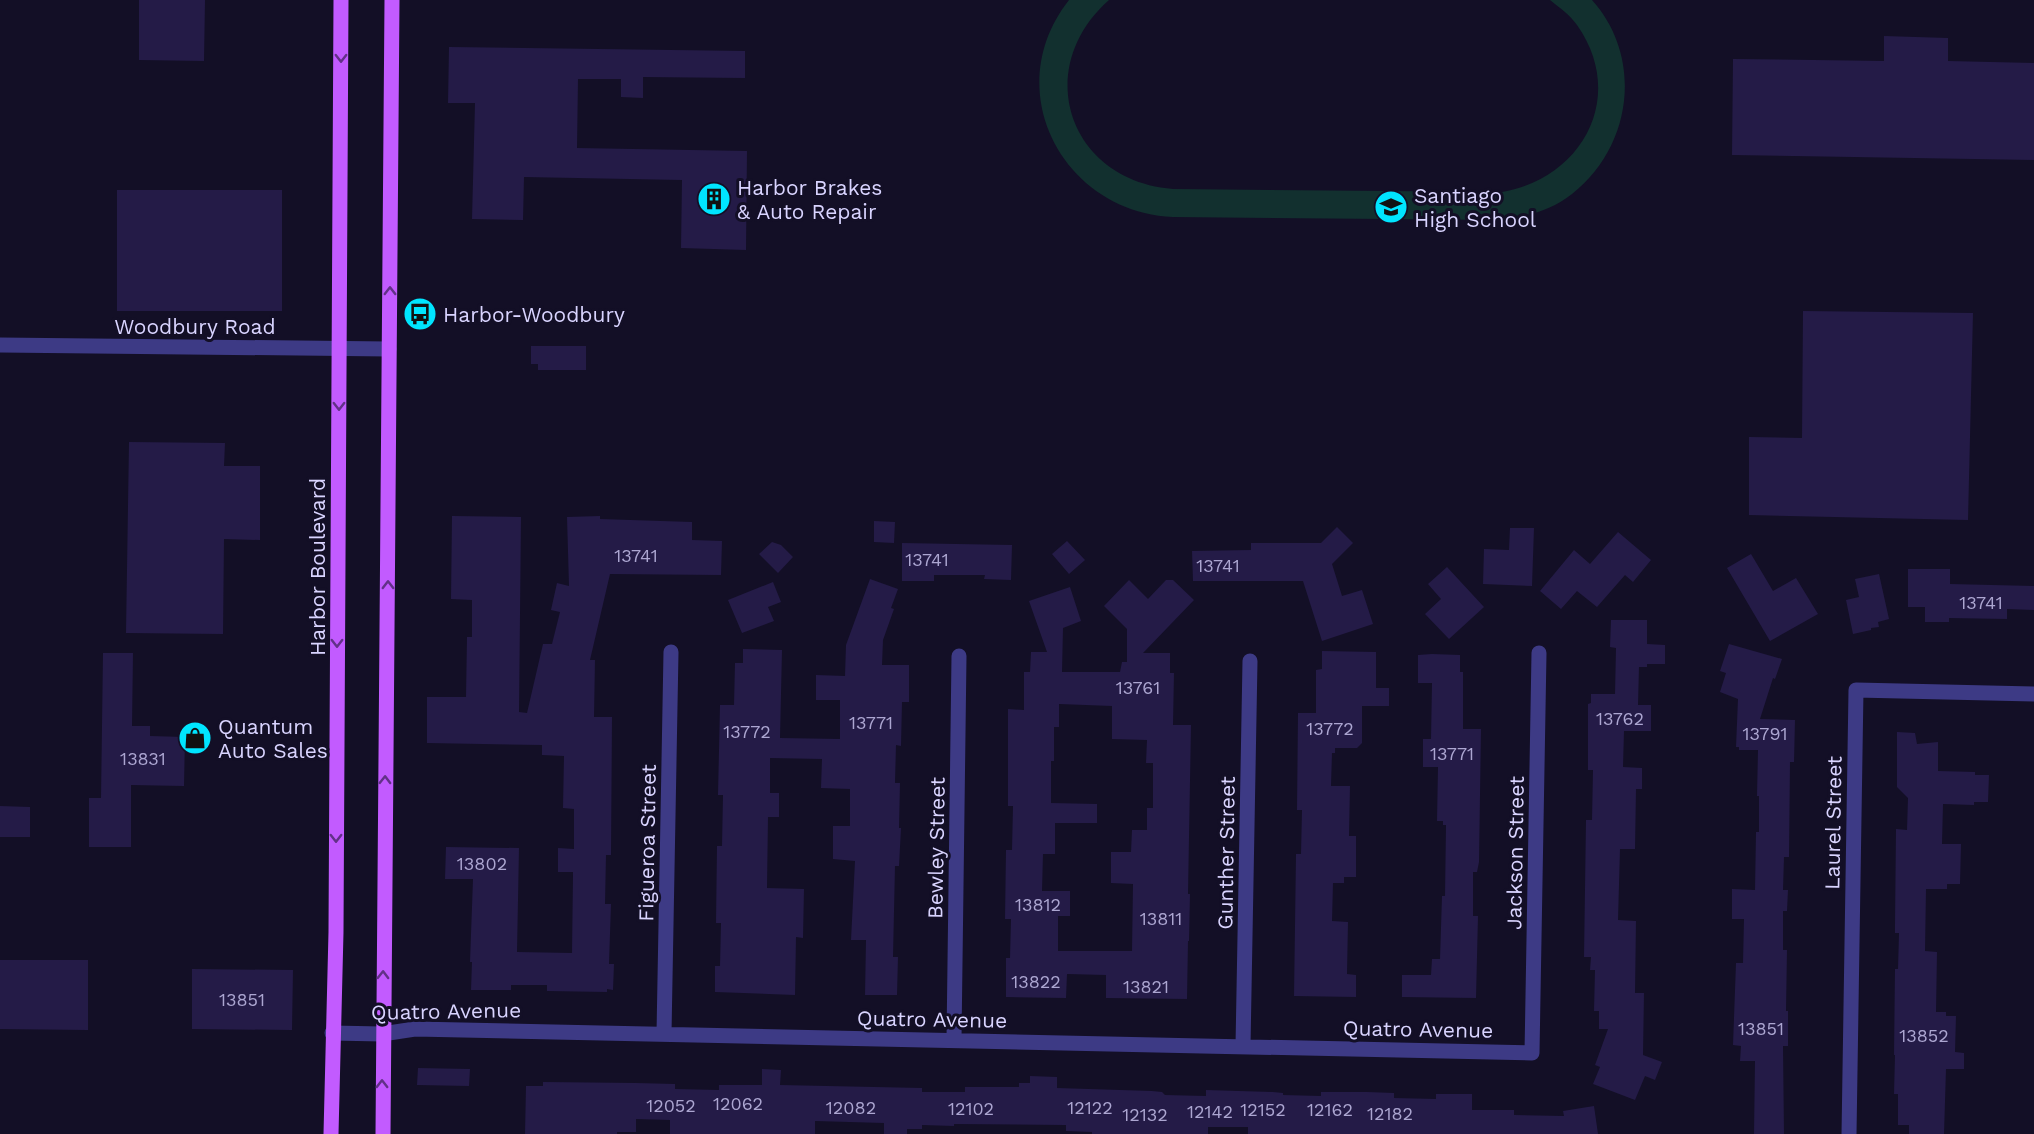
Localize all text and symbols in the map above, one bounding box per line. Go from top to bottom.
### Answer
one-way arrow [335,54,347,63]
place label: Harbor Brakes & Auto Repair [737,175,882,224]
building icon: Harbor Brakes & Auto Repair [696,181,732,217]
place label: Santiago High School [1414,183,1537,232]
school or university icon: Santiago High School [1373,189,1409,225]
one-way arrow [384,286,396,295]
bus stop icon: Harbor-Woodbury [402,296,438,332]
place label: Harbor-Woodbury [443,302,625,327]
street label: Woodbury Road [114,314,276,339]
one-way arrow [333,402,345,411]
street label: Harbor Boulevard [305,478,330,656]
house number: 13741 [614,545,658,566]
house number: 13741 [905,549,949,570]
house number: 13741 [1196,555,1240,576]
one-way arrow [382,581,394,590]
house number: 13741 [1959,592,2003,613]
one-way arrow [331,639,343,648]
house number: 13761 [1116,677,1160,698]
house number: 13762 [1596,708,1644,729]
house number: 13771 [849,712,893,733]
place label: Quantum Auto Sales [218,714,328,763]
house number: 13772 [1306,718,1354,739]
shop icon: Quantum Auto Sales [177,720,213,756]
house number: 13772 [723,721,771,742]
house number: 13791 [1742,723,1788,744]
house number: 13771 [1430,743,1474,764]
house number: 13831 [120,748,166,769]
street label: Laurel Street [1819,756,1847,890]
street label: Figueroa Street [633,764,661,922]
one-way arrow [379,776,391,785]
street label: Gunther Street [1212,776,1240,930]
street label: Jackson Street [1501,776,1529,930]
street label: Bewley Street [922,777,950,919]
one-way arrow [330,834,342,843]
house number: 13802 [457,853,507,874]
house number: 13812 [1015,894,1061,915]
house number: 13811 [1140,908,1182,929]
one-way arrow [377,971,389,980]
house number: 13822 [1011,971,1061,992]
house number: 13821 [1123,976,1169,997]
house number: 13851 [219,989,265,1010]
street label: Quatro Avenue [371,997,521,1025]
street label: Quatro Avenue [857,1005,1007,1033]
street label: Quatro Avenue [1343,1015,1493,1043]
house number: 13851 [1738,1018,1784,1039]
house number: 13852 [1899,1025,1949,1046]
one-way arrow [376,1079,389,1088]
house number: 12062 [713,1093,763,1114]
house number: 12052 [646,1095,696,1116]
house number: 12082 [826,1097,876,1118]
house number: 12122 [1067,1097,1113,1118]
house number: 12102 [948,1098,994,1119]
house number: 12152 [1240,1099,1286,1120]
house number: 12162 [1307,1099,1353,1120]
house number: 12142 [1187,1101,1233,1122]
house number: 12182 [1367,1103,1413,1124]
house number: 12132 [1122,1104,1168,1125]

